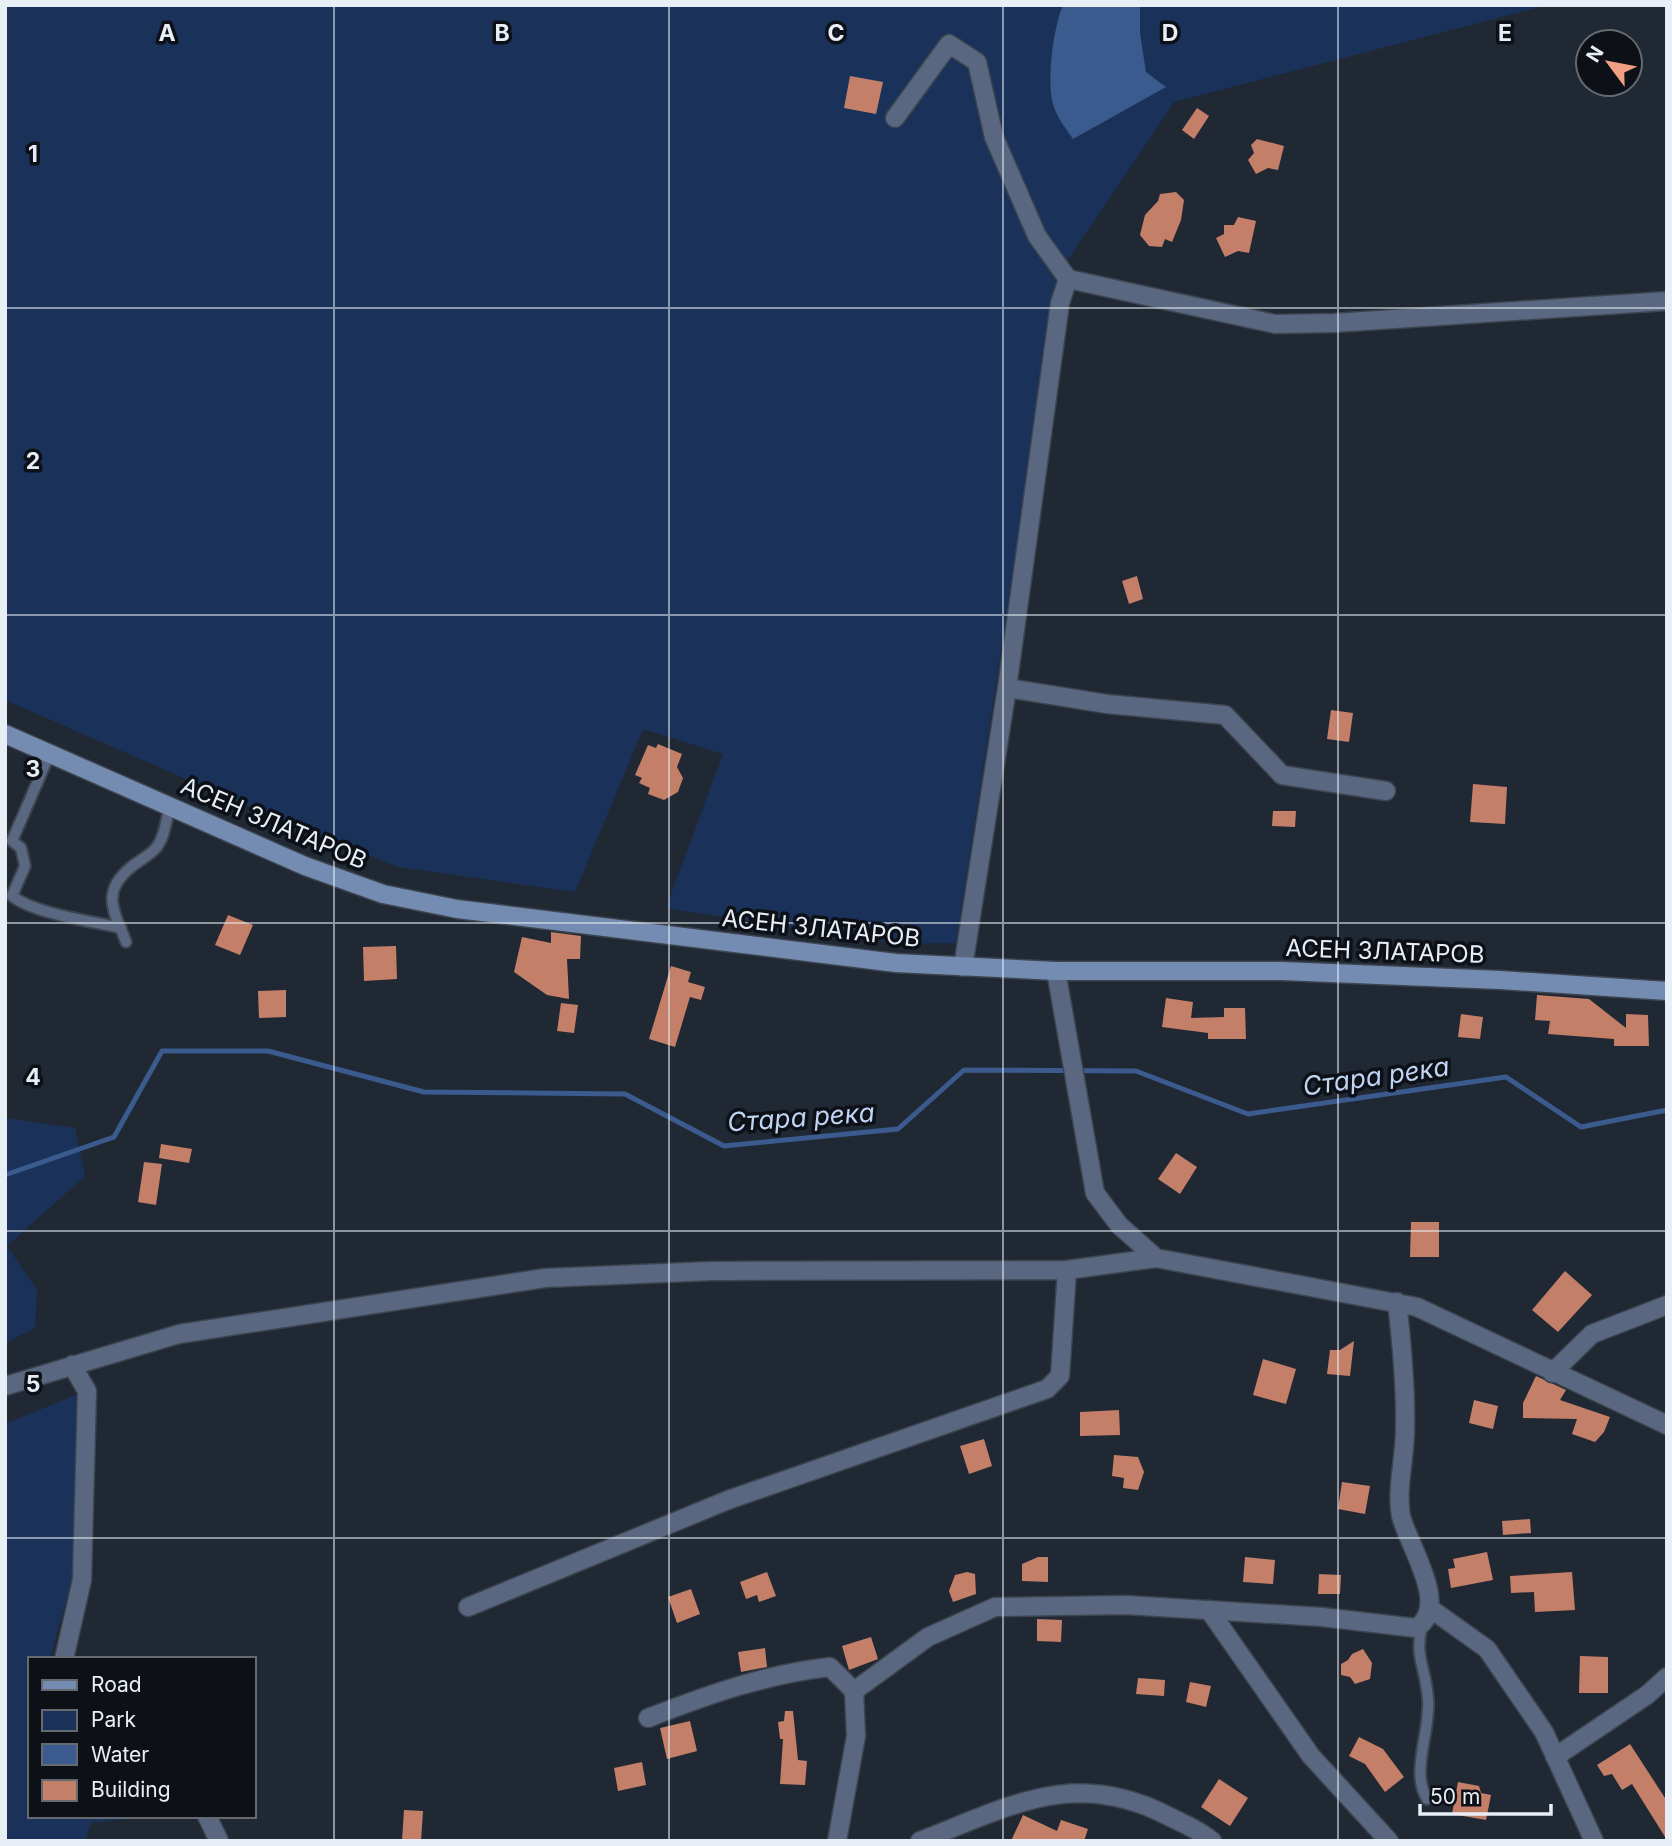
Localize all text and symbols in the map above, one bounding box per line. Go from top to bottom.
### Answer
text: A [158,19,176,47]
text: B [494,19,510,47]
text: C [827,19,845,47]
text: D [1162,19,1178,47]
text: E [1498,19,1512,47]
north arrow [1574,28,1644,98]
text: N [1581,42,1609,66]
text: 1 [28,140,38,168]
text: 2 [26,447,40,475]
text: 3 [26,755,40,783]
street label: АСЕН ЗЛАТАРОВ [177,771,371,875]
street label: АСЕН ЗЛАТАРОВ [721,903,921,953]
street label: АСЕН ЗЛАТАРОВ [1285,933,1485,969]
water label: Стара река [1301,1050,1451,1102]
text: 4 [25,1063,41,1091]
water label: Стара река [726,1096,876,1138]
text: 5 [26,1370,40,1398]
legend [28,1657,256,1818]
text: Road [91,1672,142,1697]
text: Park [91,1707,136,1732]
text: Water [91,1742,149,1767]
scale bar [1420,1772,1551,1816]
text: Building [91,1777,171,1802]
text: 50 m [1430,1784,1480,1809]

